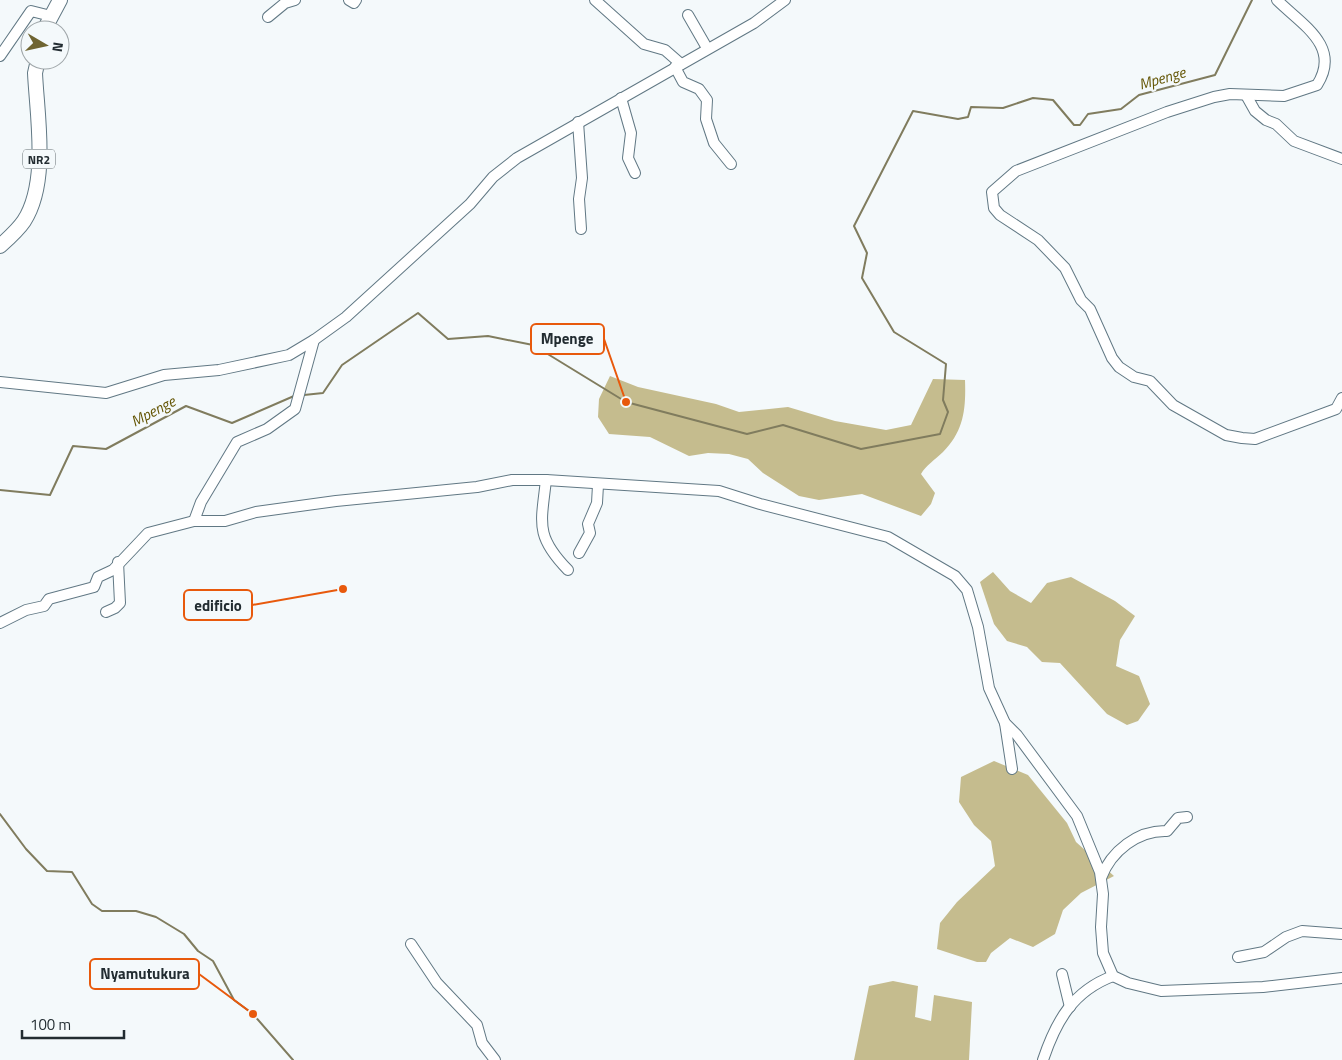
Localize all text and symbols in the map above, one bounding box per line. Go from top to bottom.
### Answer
north arrow [20,20,70,70]
text: N [47,41,69,54]
water label: Mpenge [1136,60,1189,96]
road number: NR2 [23,150,55,168]
callout: Mpenge [531,324,604,354]
text: Mpenge [541,327,594,350]
water label: Mpenge [127,389,180,432]
callout: edificio [184,590,252,620]
text: edificio [194,594,242,617]
callout: Nyamutukura [90,959,199,989]
text: Nyamutukura [100,962,190,985]
scale bar [22,1008,125,1040]
text: 100 m [30,1013,71,1036]

